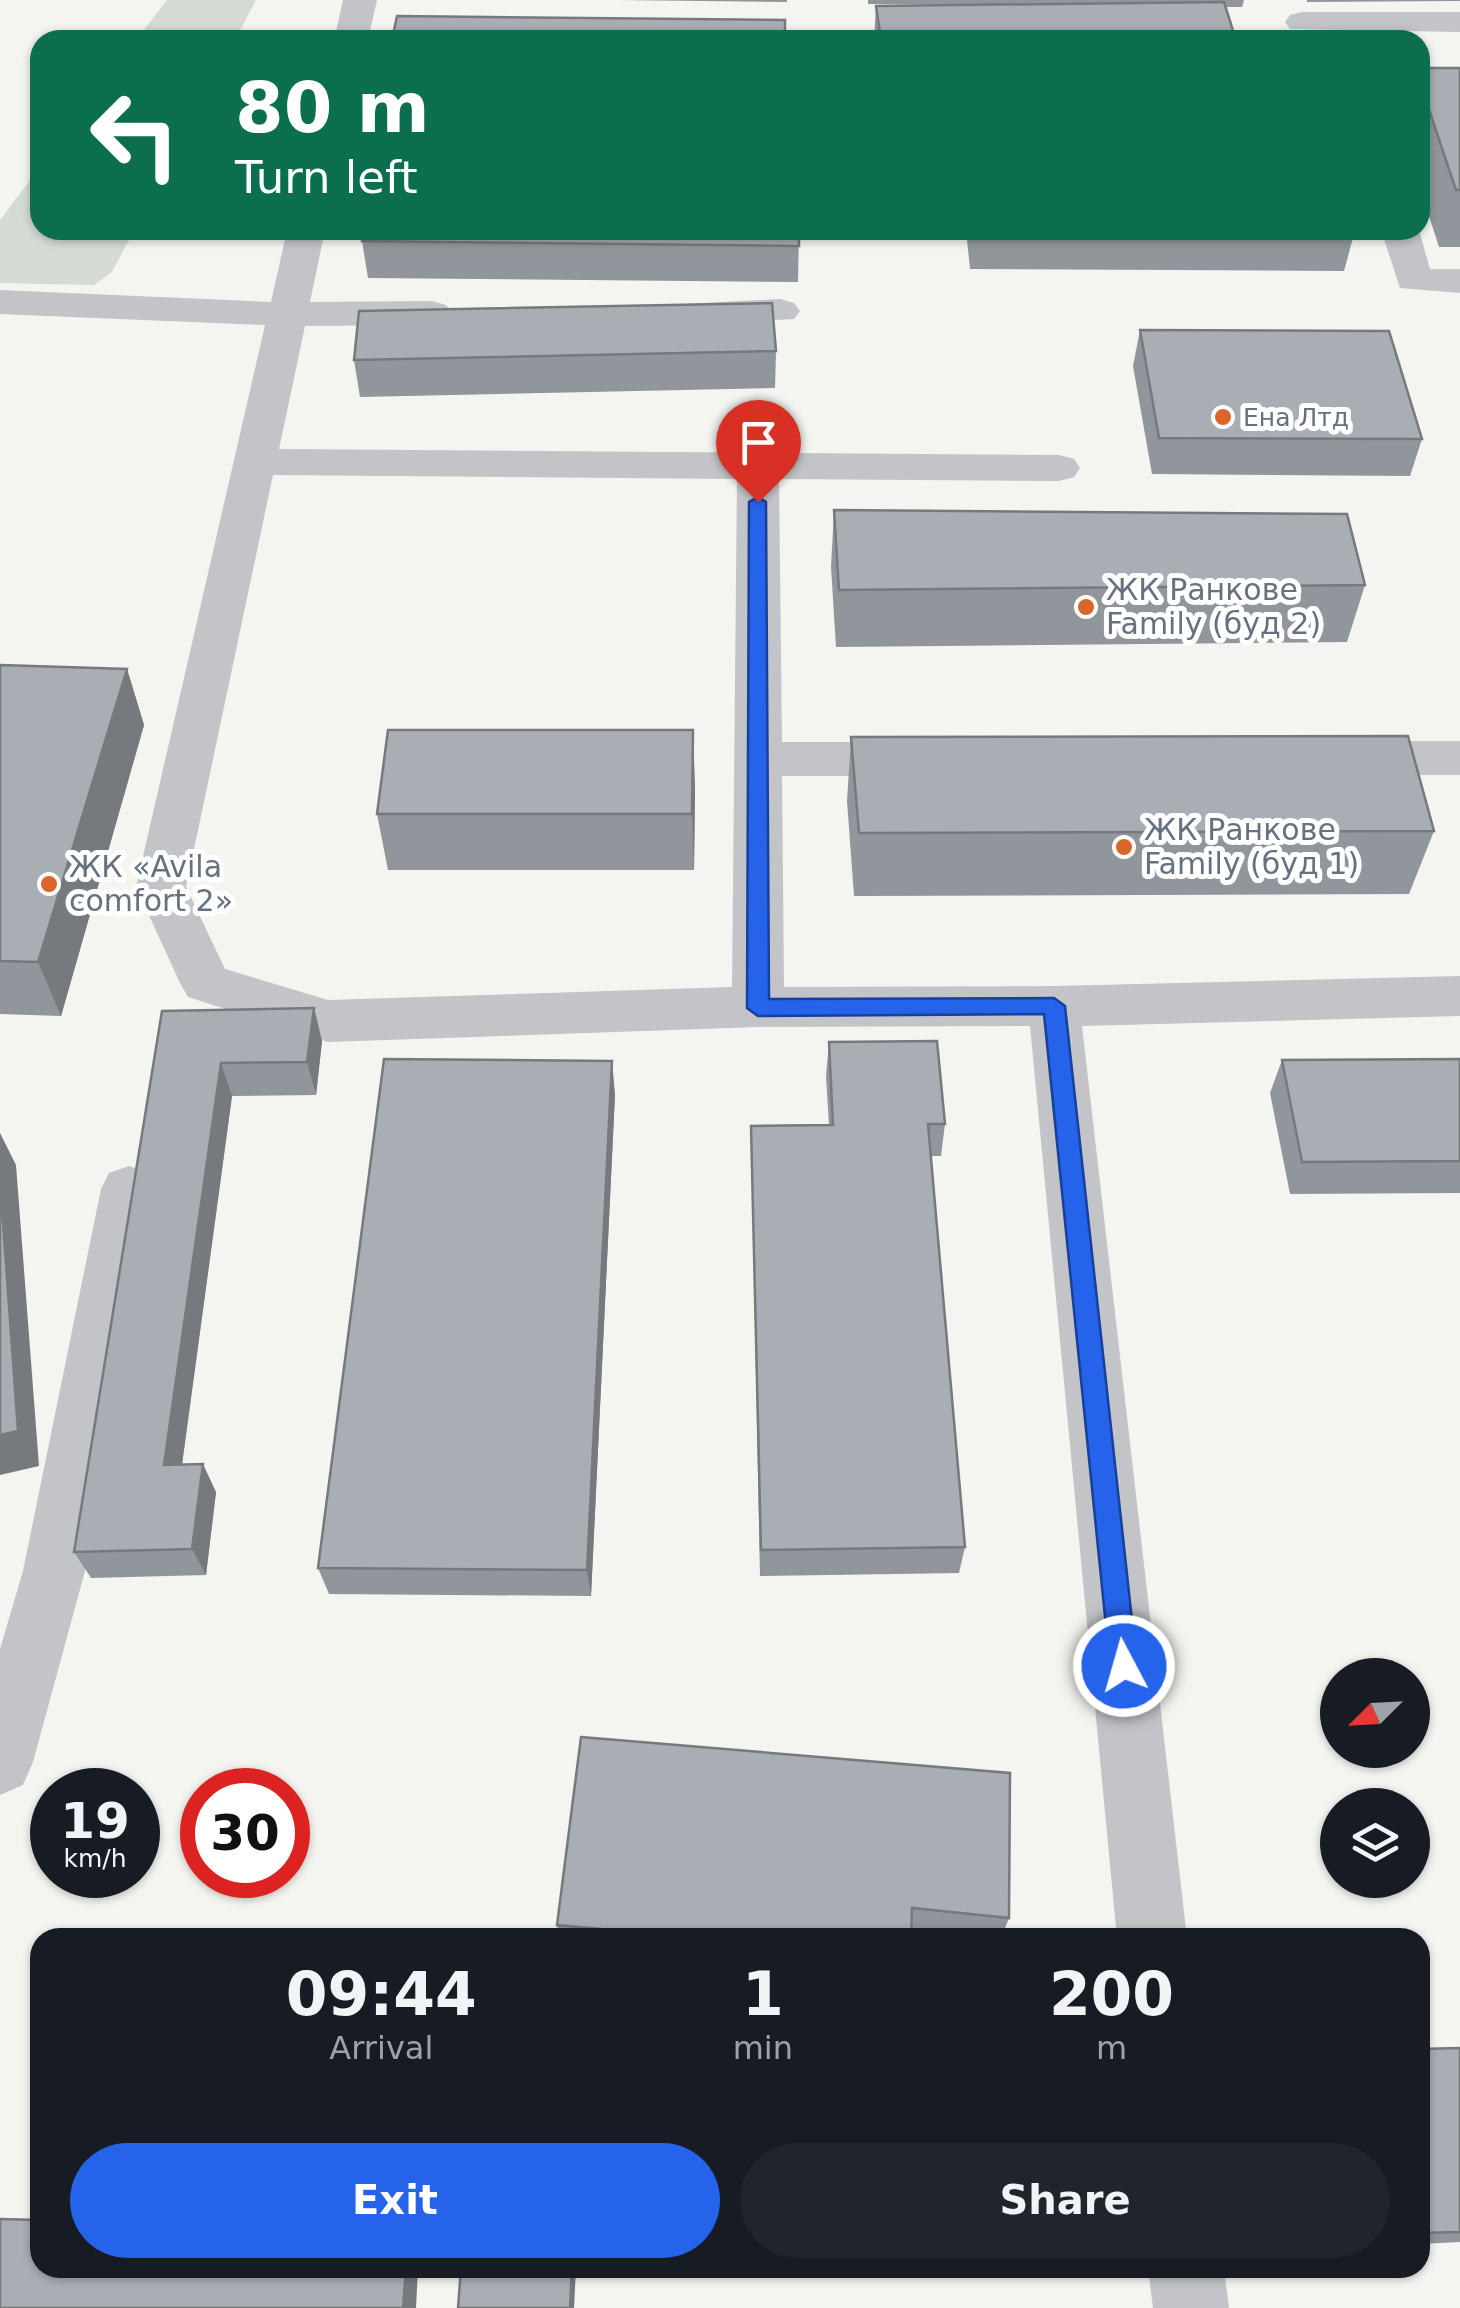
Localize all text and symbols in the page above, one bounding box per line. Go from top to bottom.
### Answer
text: 80 m [235,67,430,149]
icon: left [70,70,200,200]
text: Turn left [235,151,418,204]
pin [716,400,801,503]
place label: Ена Лтд [1243,403,1349,432]
marker: Ена Лтд [1212,406,1234,428]
icon: arrive [731,415,786,470]
place label: ЖК Ранкове Family (буд 2) [1106,572,1321,641]
marker: ЖК Ранкове Family (буд 2) [1075,596,1097,618]
place label: ЖК Ранкове Family (буд 1) [1144,812,1359,881]
marker: ЖК Ранкове Family (буд 1) [1113,836,1135,858]
place label: ЖК «Avila comfort 2» [69,849,233,918]
marker: ЖК «Avila comfort 2» [38,873,60,895]
position arrow [1072,1614,1176,1718]
north arrow [1320,1658,1430,1768]
map controls [1320,1658,1430,1898]
speed limit sign: 30 [180,1768,310,1898]
button: layers [1320,1788,1430,1898]
text: 19 [60,1792,130,1850]
text: km/h [63,1844,127,1873]
text: 09:44 [286,1959,477,2029]
text: 1 [742,1959,784,2029]
text: 200 [1049,1959,1174,2029]
text: Arrival [329,2029,433,2067]
text: min [733,2029,793,2067]
text: m [1096,2029,1127,2067]
button: Exit [70,2143,720,2258]
button: Share [740,2143,1390,2258]

